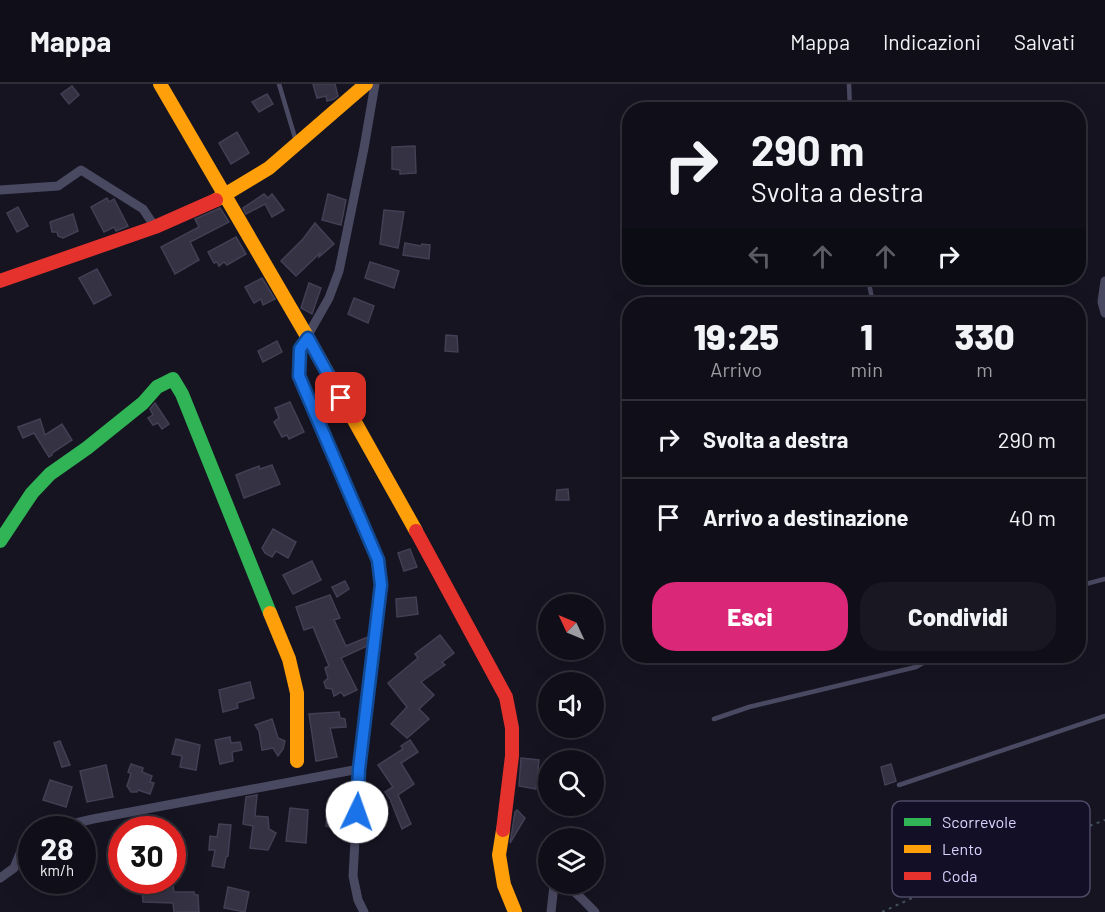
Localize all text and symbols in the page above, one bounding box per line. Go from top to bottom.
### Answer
text: Mappa [30,24,111,58]
text: Mappa [790,29,850,54]
text: Indicazioni [883,29,981,54]
text: Salvati [1014,29,1075,54]
text: 290 m [751,124,864,174]
icon: right [652,126,730,204]
text: Svolta a destra [751,175,924,207]
icon: left [743,240,776,273]
icon: ahead [806,240,839,273]
icon: ahead [869,240,902,273]
icon: right [932,240,965,273]
text: 19:25 [693,314,779,357]
text: 1 [860,314,873,357]
text: 330 [954,314,1014,357]
text: Arrivo [710,357,762,381]
text: min [851,357,883,381]
text: m [976,357,993,381]
pin [315,372,366,423]
icon: arrive [324,381,357,414]
icon: right [652,423,685,456]
text: Svolta a destra [703,426,848,452]
text: 290 m [998,426,1056,452]
icon: arrive [652,501,685,534]
text: Arrivo a destinazione [703,504,909,530]
text: 40 m [1009,504,1056,530]
button: Esci [652,582,848,651]
button: Condividi [860,582,1056,651]
north arrow [538,594,604,660]
map controls [538,594,604,894]
button: sound [538,672,604,738]
button: search [538,750,604,816]
position arrow [325,780,389,844]
legend [892,801,1090,897]
text: Scorrevole [942,812,1016,831]
speed limit sign: 30 [108,816,186,894]
button: layers [538,828,604,894]
text: 28 [40,830,74,866]
text: Lento [942,839,983,858]
text: km/h [40,861,74,879]
text: Coda [942,866,977,885]

